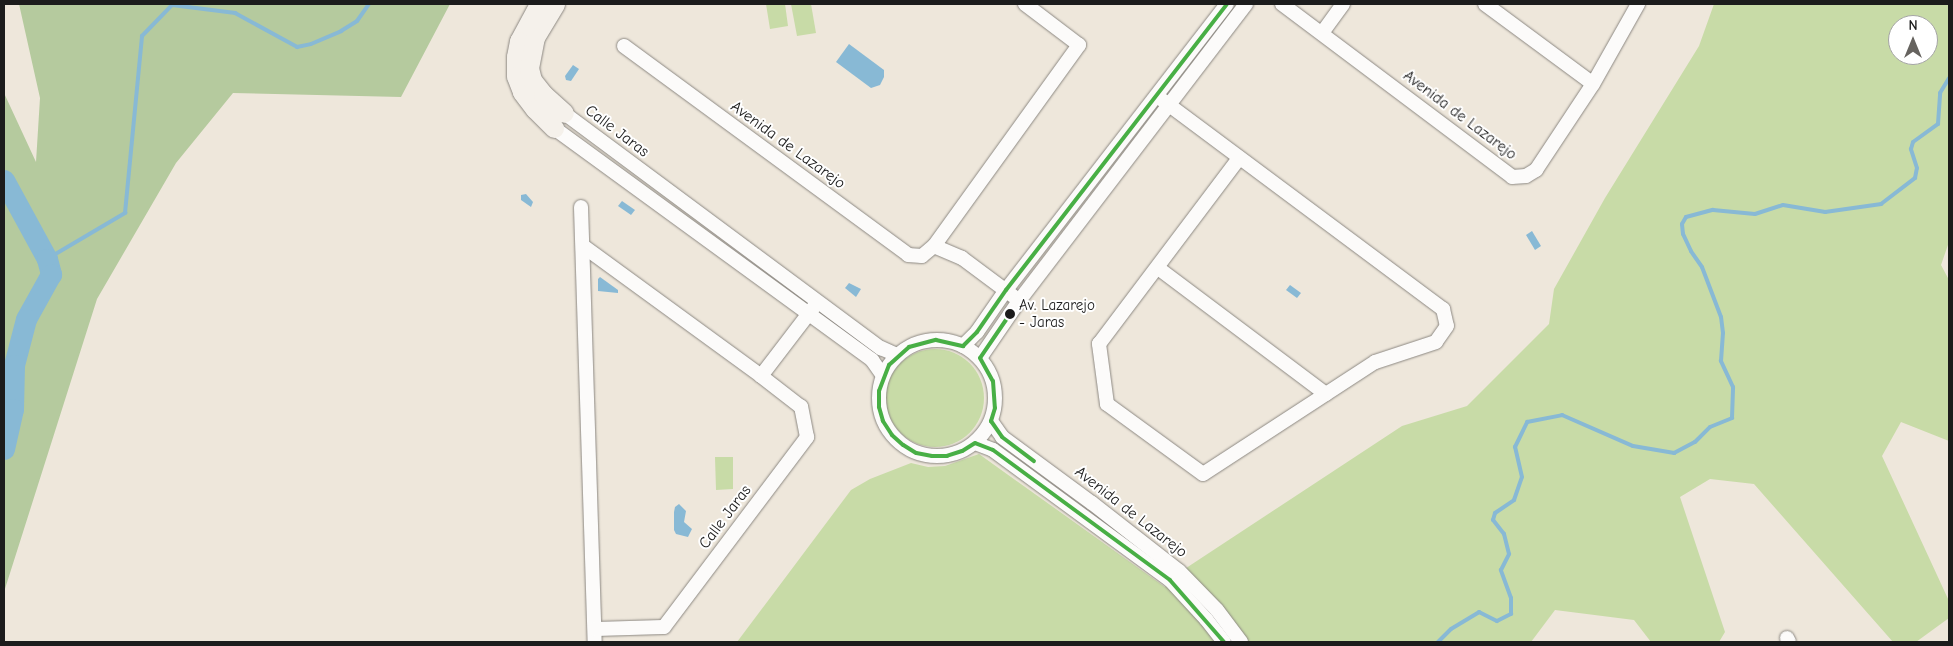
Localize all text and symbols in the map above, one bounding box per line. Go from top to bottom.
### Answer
north arrow [1888,15,1938,65]
text: N [1908,17,1918,34]
street label: Avenida de Lazarejo [1399,66,1521,164]
street label: Avenida de Lazarejo [727,97,849,193]
street label: Calle Jaras [581,101,653,161]
place label: Av. Lazarejo - Jaras [1019,296,1095,331]
marker: Av. Lazarejo - Jaras [1005,309,1015,319]
street label: Avenida de Lazarejo [1071,462,1191,562]
street label: Calle Jaras [695,481,755,553]

